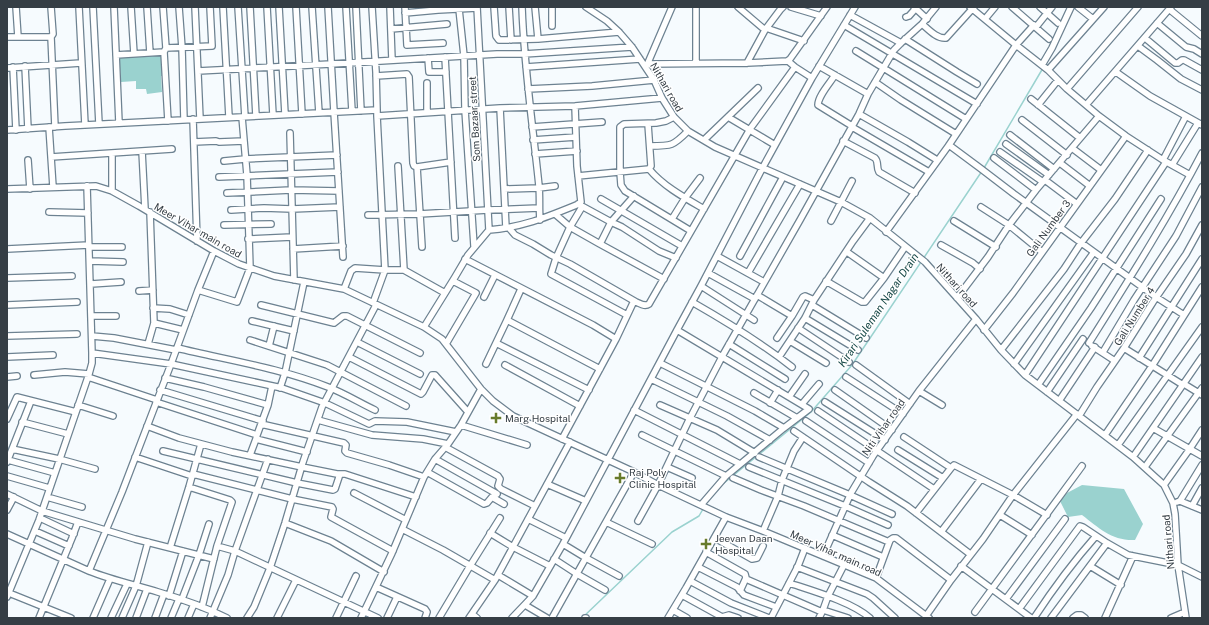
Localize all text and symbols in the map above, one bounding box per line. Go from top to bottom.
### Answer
street label: Nithari road [648,60,686,114]
street label: Som Bazaar street [466,76,482,162]
street label: Gali Number 3 [1023,197,1073,259]
street label: Meer Vihar main road [152,200,244,260]
water label: Kirari Suleman Nagar Drain [835,251,921,369]
street label: Nithari road [934,261,980,309]
street label: Gali Number 4 [1111,284,1157,348]
street label: Niti Vihar road [859,396,907,458]
marker: Marg Hospital [490,412,502,424]
place label: Marg Hospital [505,412,571,424]
place label: Raj Poly Clinic Hospital [629,466,697,490]
marker: Raj Poly Clinic Hospital [614,472,626,484]
street label: Nithari road [1160,514,1176,570]
street label: Meer Vihar main road [788,527,884,579]
place label: Jeevan Daan Hospital [715,532,773,556]
marker: Jeevan Daan Hospital [700,538,712,550]

